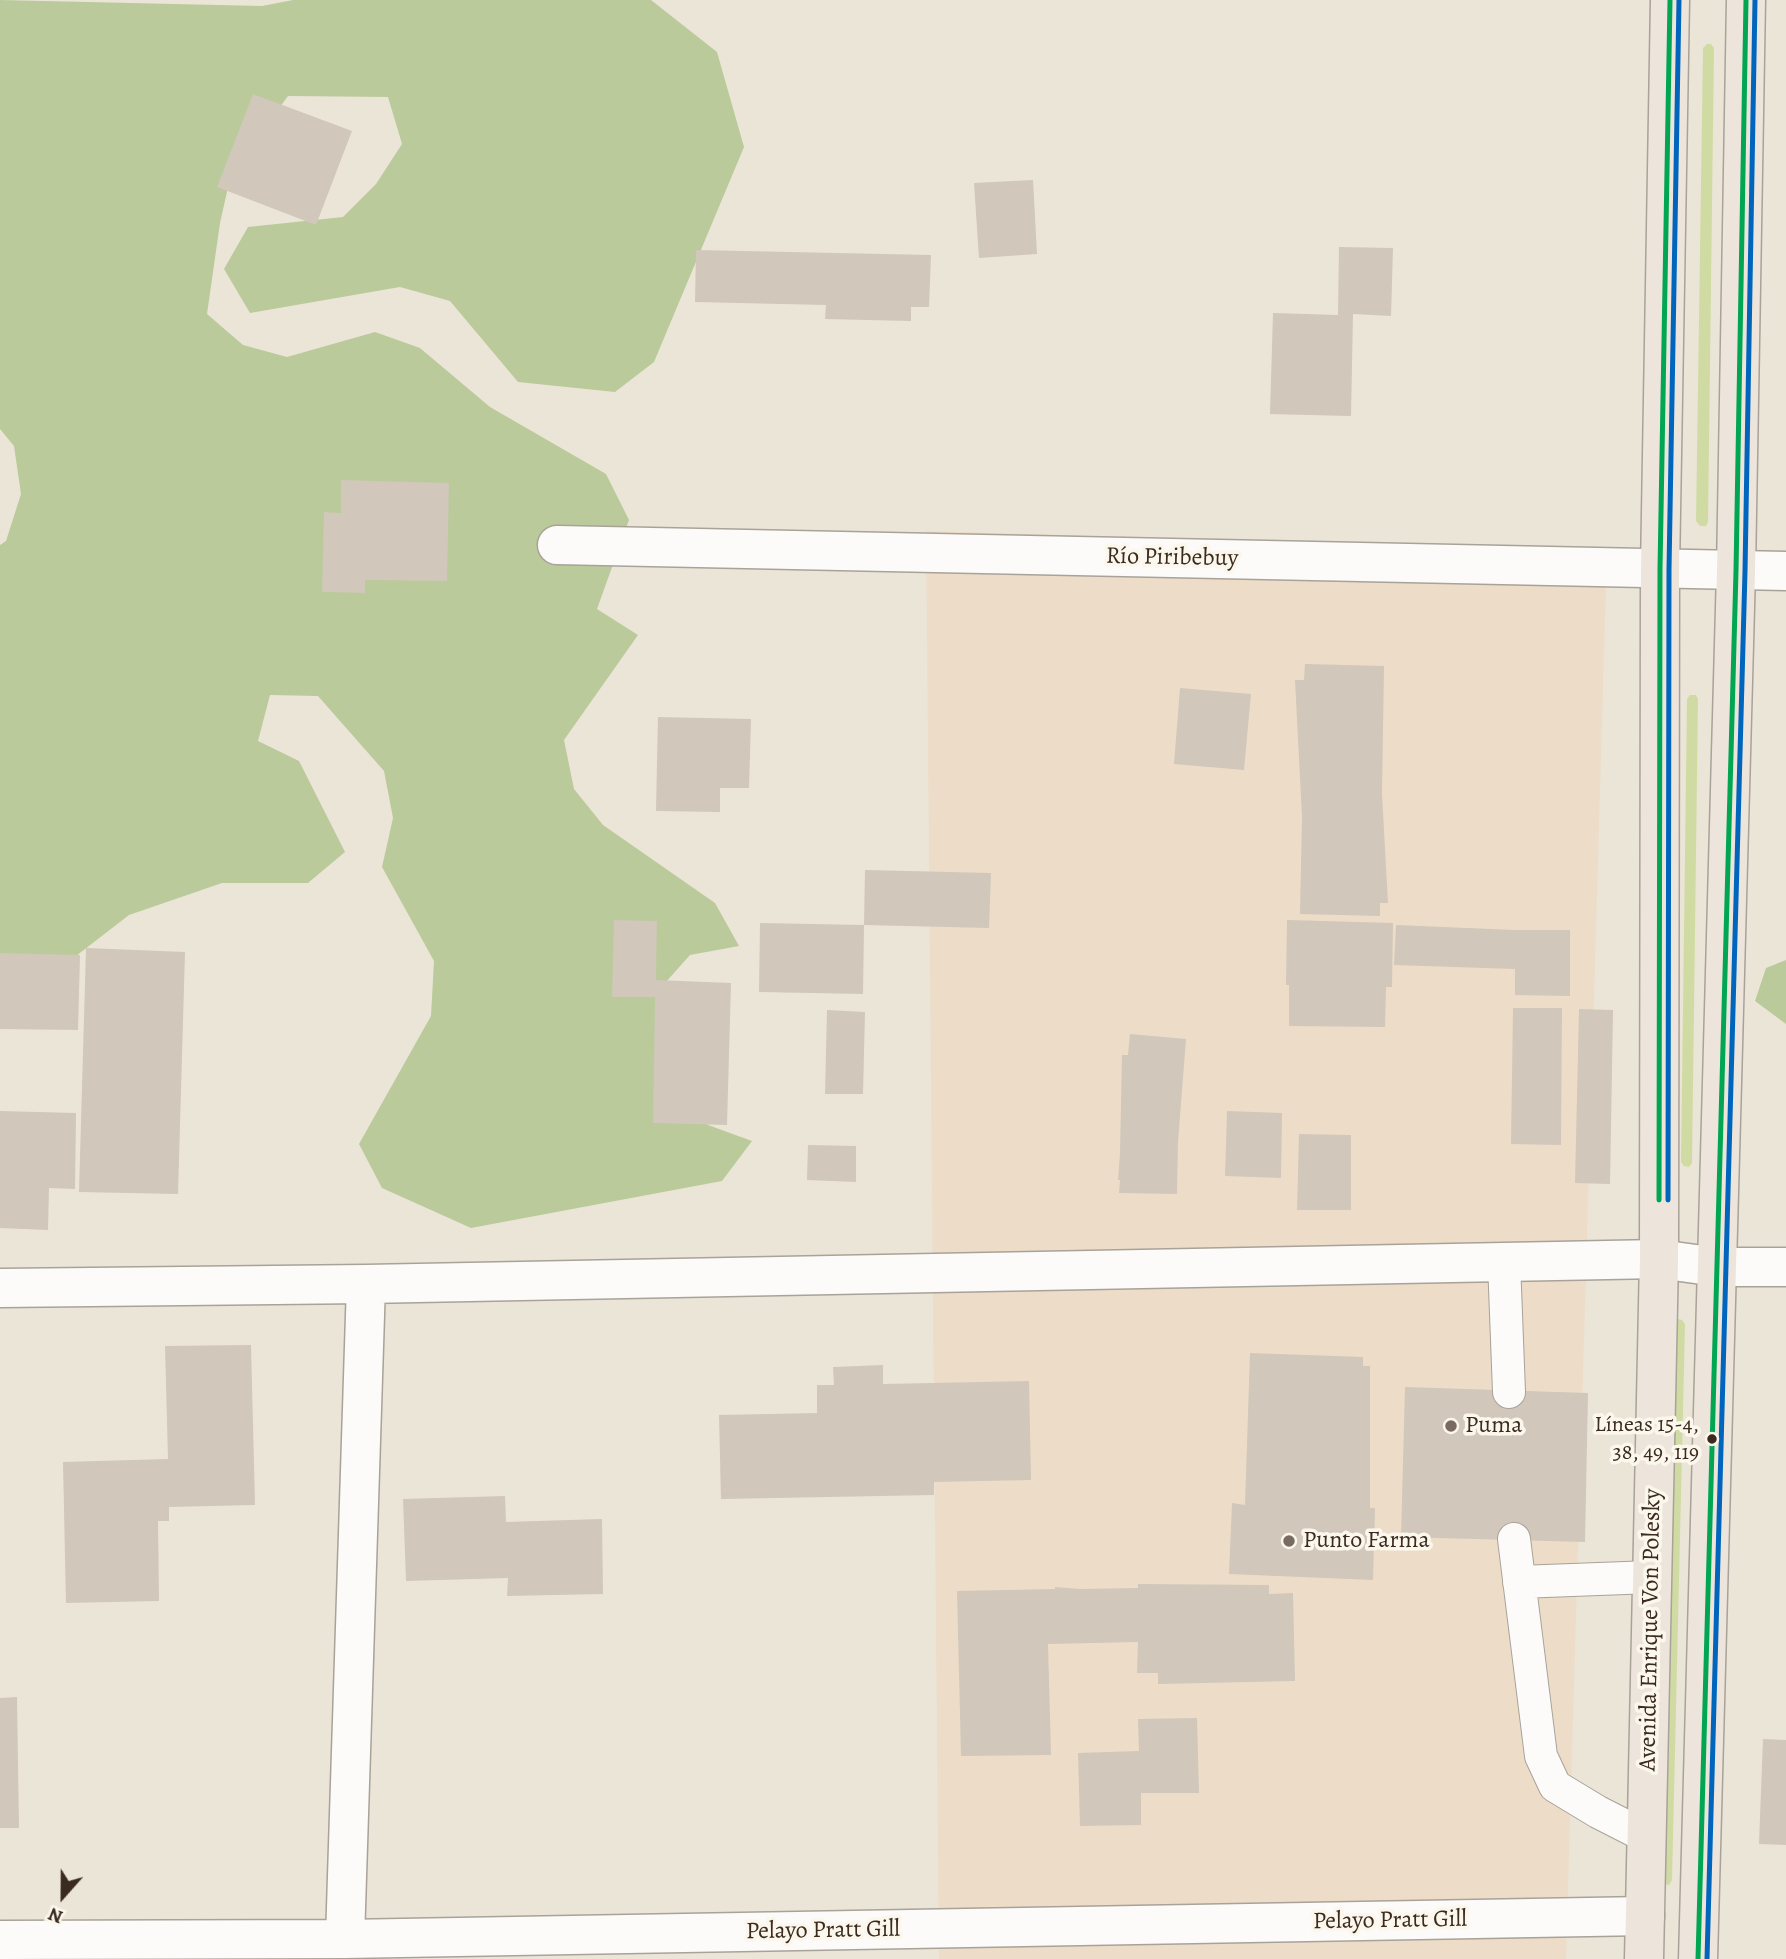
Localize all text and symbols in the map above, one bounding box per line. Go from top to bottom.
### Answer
street label: Río Piribebuy [1106,542,1238,574]
place label: Puma [1465,1412,1522,1440]
place label: Líneas 15-4, 38, 49, 119 [1595,1413,1699,1464]
marker: Puma [1443,1418,1459,1434]
marker: Líneas 15-4, 38, 49, 119 [1705,1432,1719,1446]
street label: Avenida Enrique Von Polesky [1634,1489,1668,1771]
place label: Punto Farma [1303,1527,1430,1555]
marker: Punto Farma [1281,1533,1297,1549]
north arrow [28,1861,98,1931]
text: N [44,1901,67,1930]
street label: Pelayo Pratt Gill [1313,1905,1467,1937]
street label: Pelayo Pratt Gill [746,1915,900,1947]

